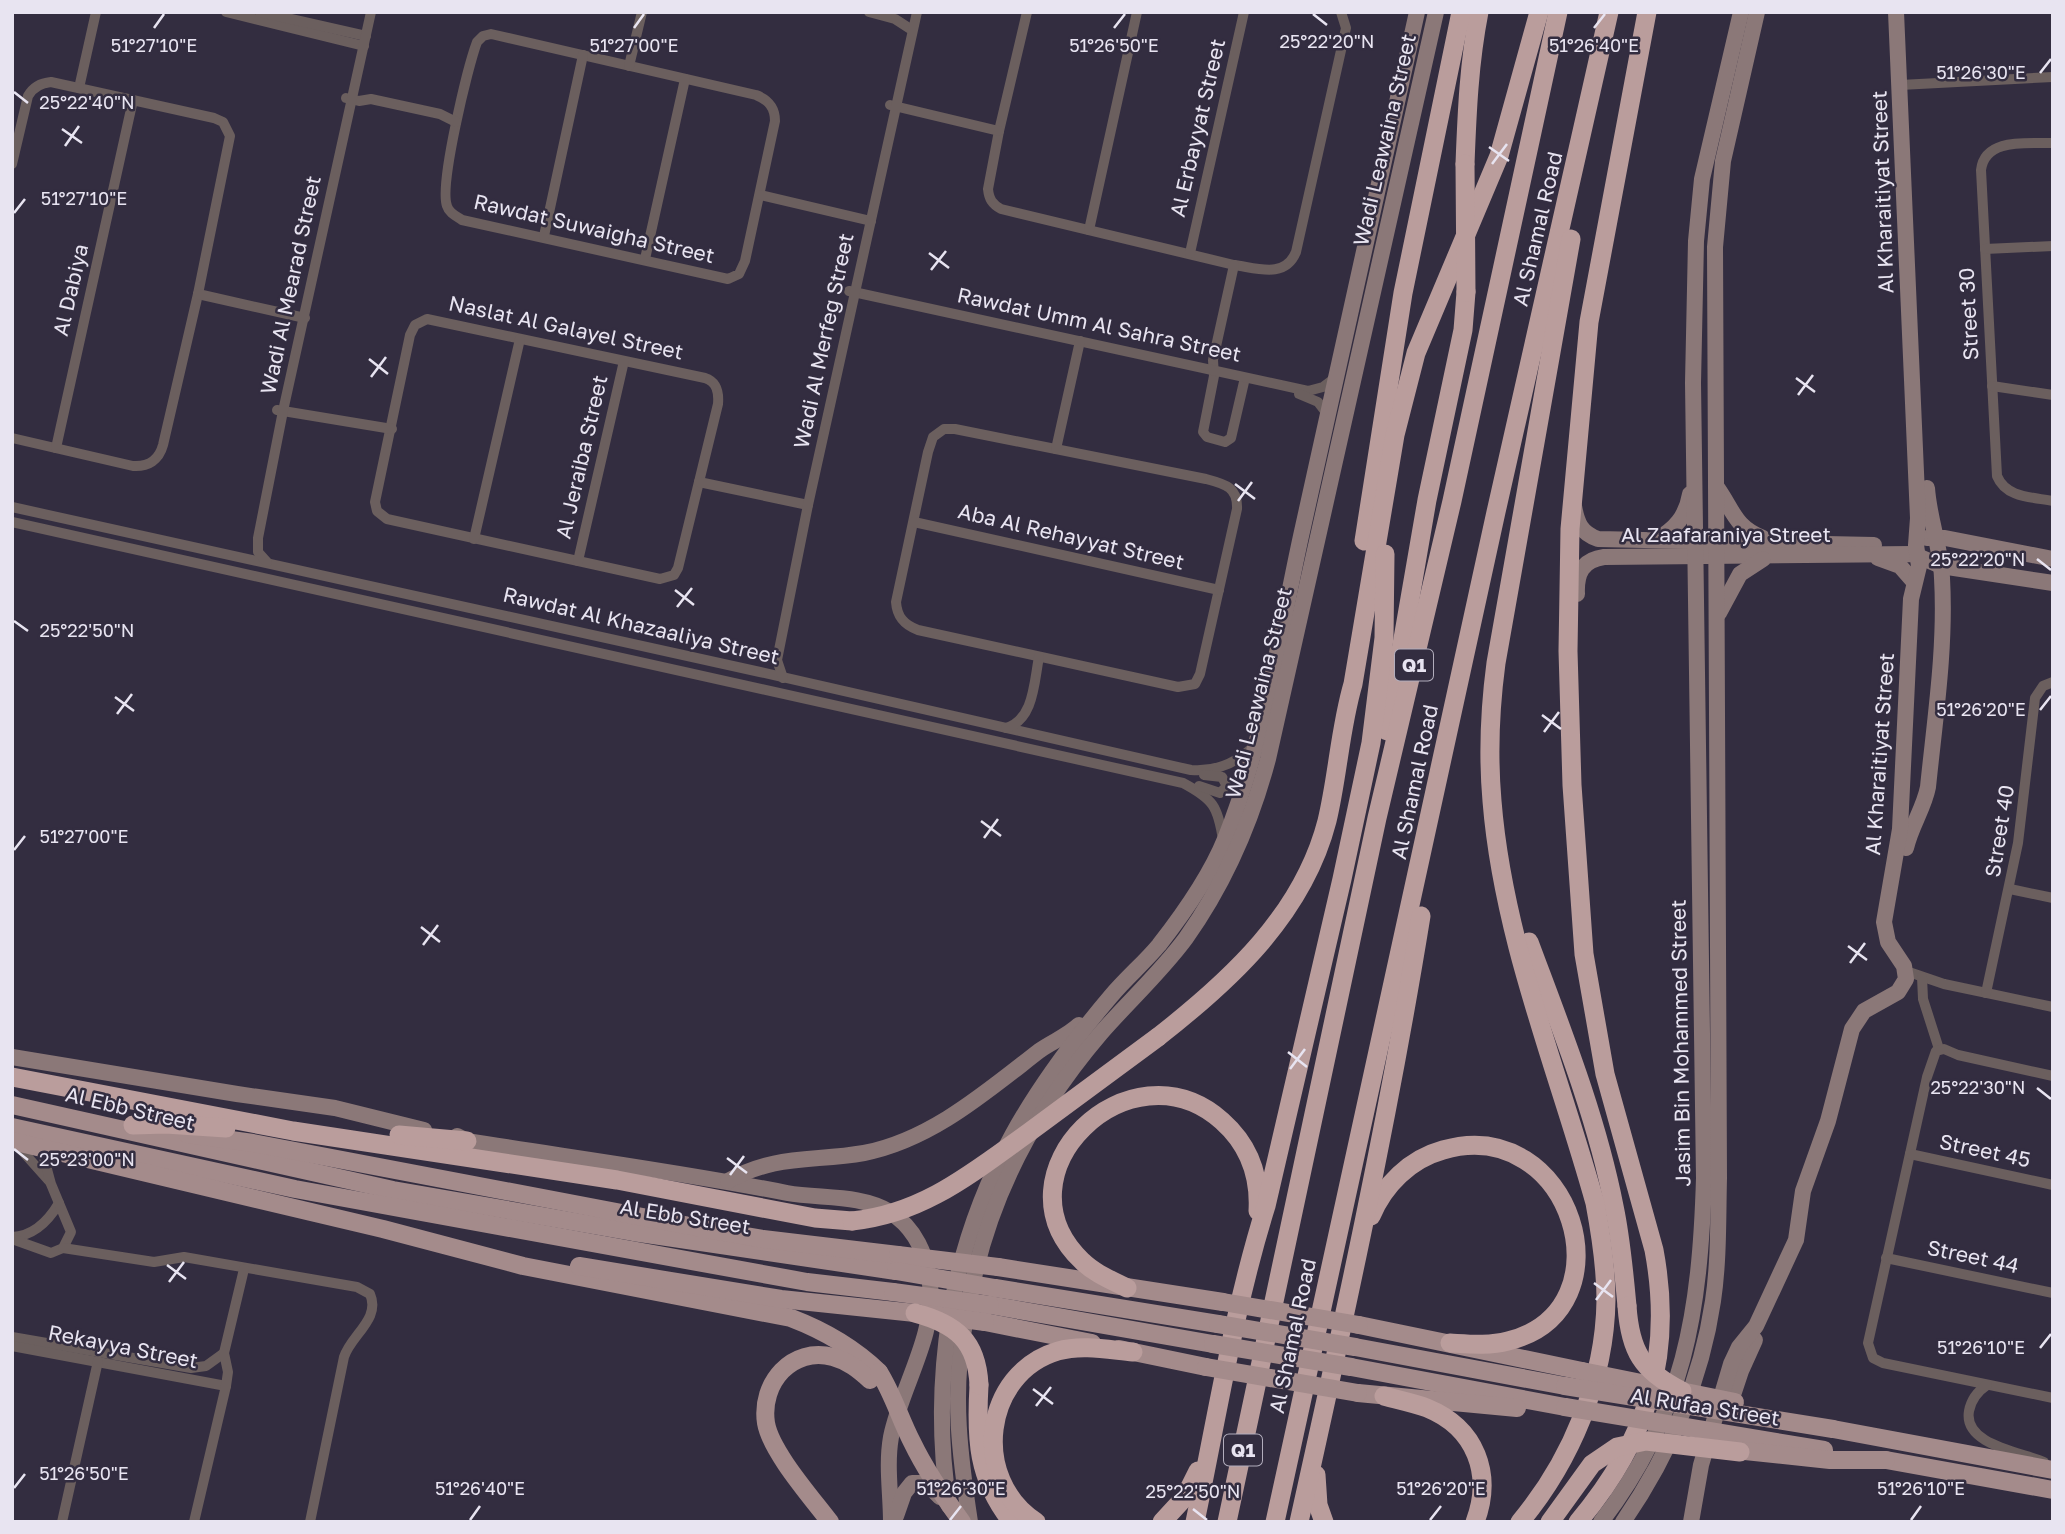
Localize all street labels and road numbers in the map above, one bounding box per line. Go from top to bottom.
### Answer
street label: Wadi Leawaina Street [1347,31,1421,248]
street label: Al Erbayyat Street [1164,36,1230,219]
street label: Al Kharaitiyat Street [1865,90,1899,294]
street label: Al Shamal Road [1507,149,1567,309]
street label: Wadi Al Mearad Street [254,173,326,396]
street label: Rawdat Suwaigha Street [471,188,717,268]
street label: Wadi Al Merfeg Street [787,231,859,451]
street label: Al Dabiya [47,241,93,338]
street label: Street 30 [1953,267,1983,361]
street label: Rawdat Umm Al Sahra Street [955,281,1244,367]
street label: Naslat Al Galayel Street [447,289,686,365]
street label: Al Jeraiba Street [550,372,612,541]
street label: Aba Al Rehayyat Street [956,497,1187,575]
street label: Al Zaafaraniya Street [1621,521,1831,547]
street label: Rawdat Al Khazaaliya Street [501,581,782,670]
street label: Wadi Leawaina Street [1219,584,1297,801]
road number: Q1 [1395,650,1433,680]
street label: Al Kharaitiyat Street [1859,652,1899,856]
street label: Al Shamal Road [1385,702,1443,862]
street label: Street 40 [1979,783,2019,879]
street label: Jasim Bin Mohammed Street [1664,899,1696,1187]
street label: Al Ebb Street [63,1081,197,1136]
street label: Street 45 [1937,1128,2033,1172]
street label: Al Ebb Street [618,1193,752,1239]
street label: Street 44 [1925,1234,2021,1278]
street label: Al Shamal Road [1263,1256,1321,1416]
street label: Rekayya Street [46,1319,200,1373]
street label: Al Rufaa Street [1629,1381,1782,1431]
road number: Q1 [1224,1434,1262,1466]

